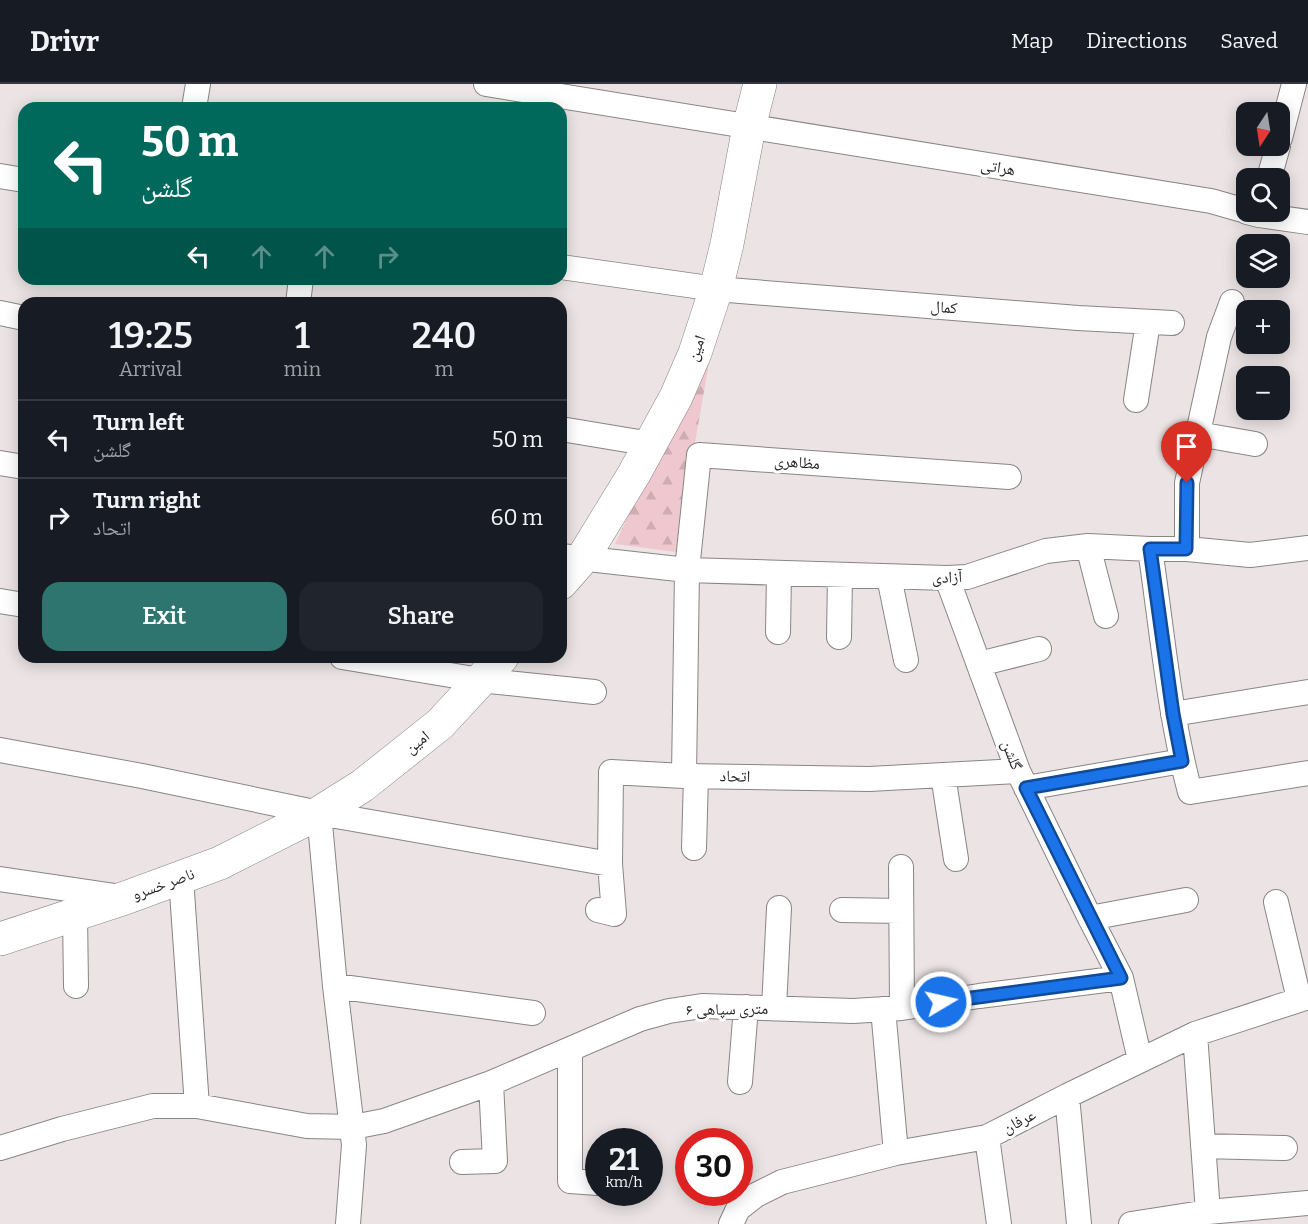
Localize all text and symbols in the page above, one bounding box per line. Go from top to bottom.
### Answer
text: Drivr [30,25,99,58]
text: Map [1011,28,1053,54]
text: Directions [1086,28,1187,54]
text: Saved [1220,28,1278,54]
north arrow [1236,102,1290,156]
map controls [1236,102,1290,420]
text: 50 m [141,117,238,167]
icon: left [42,126,120,204]
street label: هراتی [979,155,1017,180]
button: search [1236,168,1290,222]
text: گلشن [141,172,193,204]
button: layers [1236,234,1290,288]
icon: left [182,240,215,273]
icon: ahead [245,240,278,273]
icon: ahead [308,240,341,273]
icon: right [371,240,404,273]
street label: کمال [930,296,959,319]
button: + [1236,300,1290,354]
text: 19:25 [109,314,193,358]
text: 1 [295,314,310,358]
text: 240 [412,314,476,358]
street label: امین [683,332,710,364]
text: Arrival [119,357,182,381]
text: min [283,357,321,381]
text: m [435,357,454,381]
button: − [1236,366,1290,420]
text: Turn left [93,409,185,436]
pin [1161,421,1212,483]
icon: left [42,423,75,456]
text: 50 m [492,426,543,453]
icon: arrive [1170,430,1203,463]
text: گلشن [93,438,131,462]
street label: مظاهری [773,451,821,474]
text: Turn right [93,487,201,514]
icon: right [42,501,75,534]
text: 60 m [491,504,543,531]
text: اتحاد [93,516,131,540]
street label: آزادی [932,567,963,588]
button: Exit [42,582,287,651]
button: Share [299,582,543,651]
street label: امین [401,726,434,758]
street label: گلشن [997,737,1026,773]
street label: اتحاد [720,766,750,786]
street label: ناصر خسرو [129,864,197,904]
position arrow [909,970,973,1034]
street label: ۶ متری سپاهی [686,999,768,1020]
street label: عرفان [999,1105,1039,1138]
speed limit sign: 30 [675,1128,753,1206]
text: 21 [609,1142,639,1178]
text: km/h [605,1173,643,1191]

